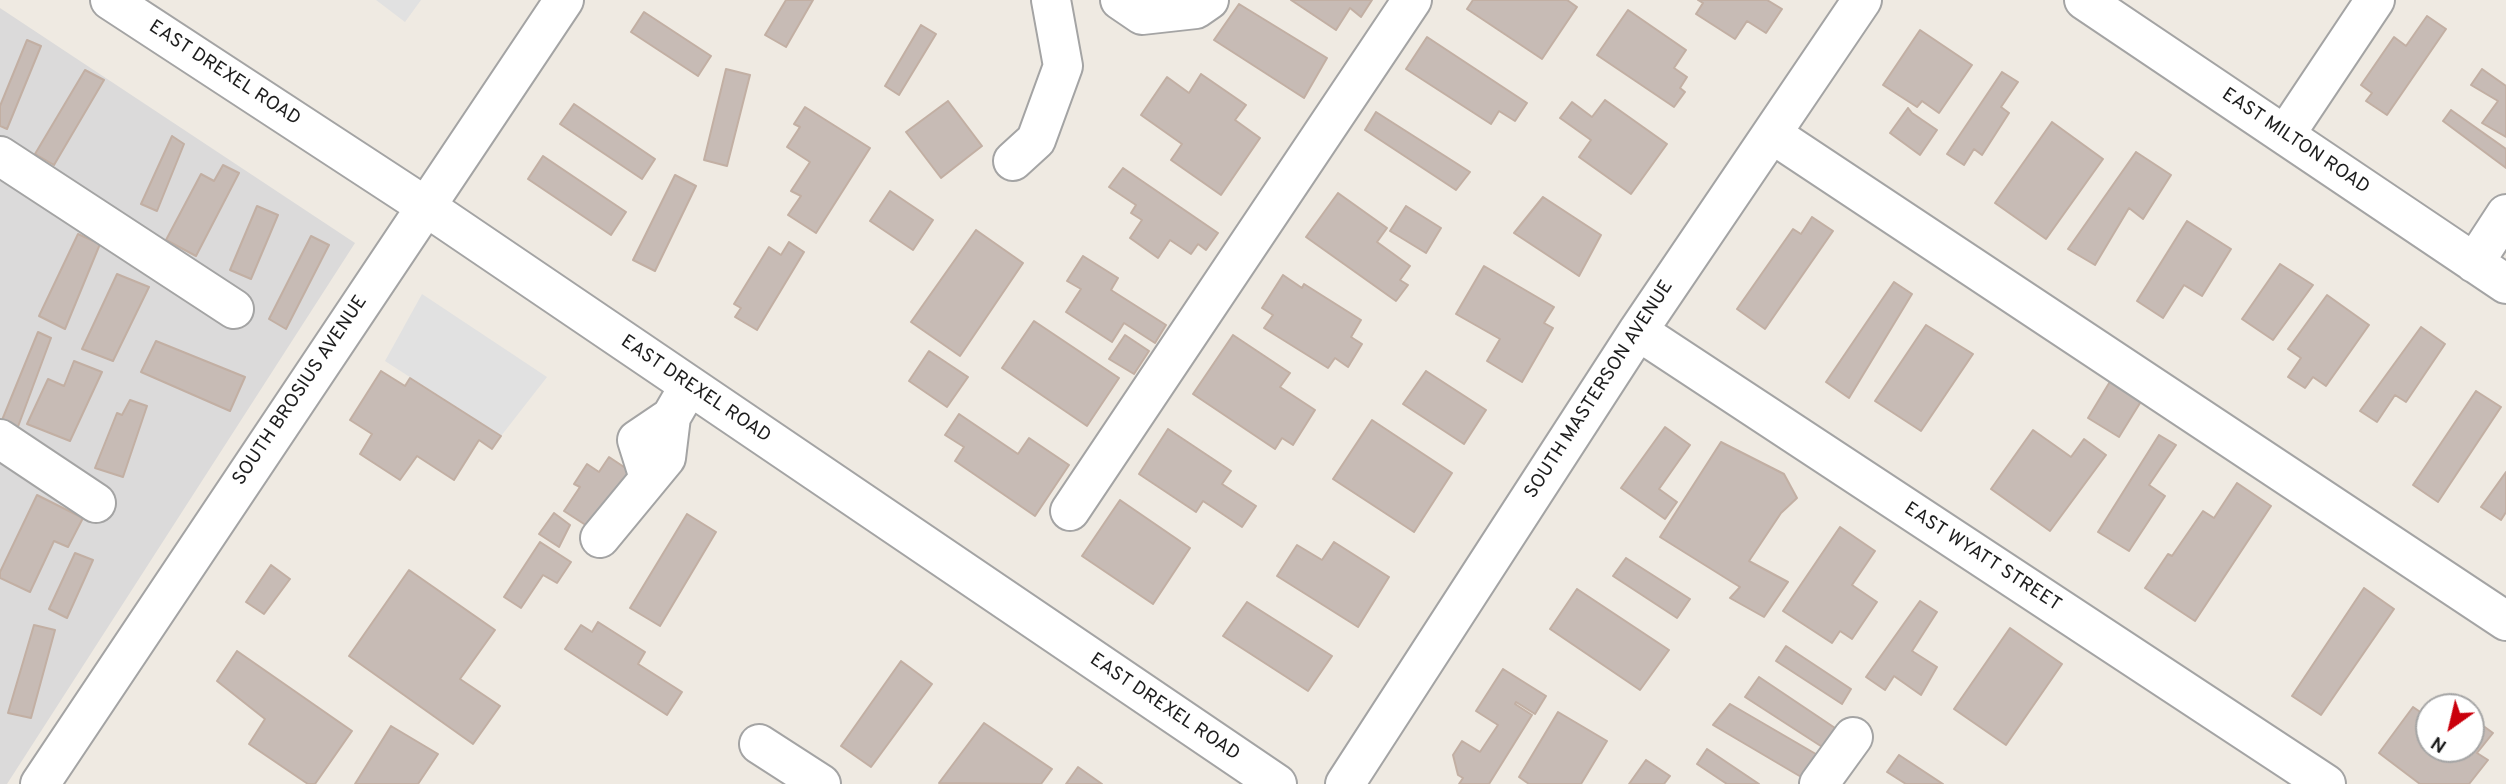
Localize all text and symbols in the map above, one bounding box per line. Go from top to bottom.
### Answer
street label: EAST DREXEL ROAD [144,16,304,132]
street label: EAST MILTON ROAD [2217,84,2373,200]
street label: SOUTH MASTERSON AVENUE [1521,277,1679,503]
street label: SOUTH BROSIUS AVENUE [229,292,373,490]
street label: EAST DREXEL ROAD [616,331,774,449]
street label: EAST WYATT STREET [1899,499,2065,617]
street label: EAST DREXEL ROAD [1085,649,1243,767]
north arrow [2415,693,2485,763]
text: N [2427,730,2452,758]

